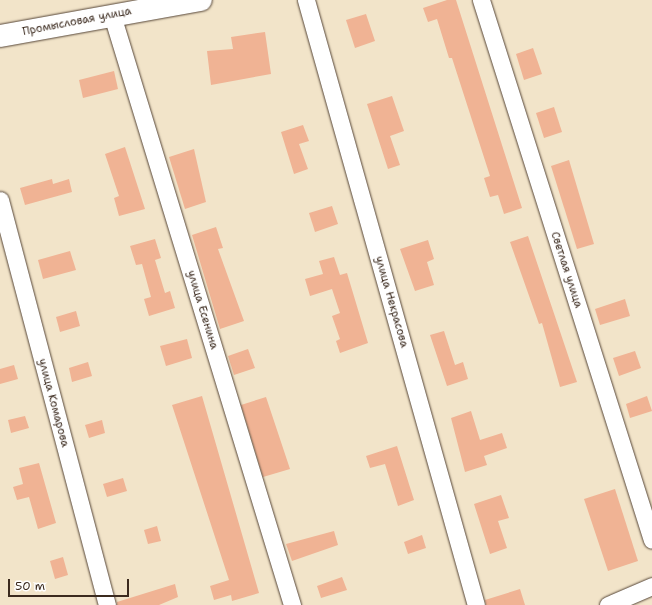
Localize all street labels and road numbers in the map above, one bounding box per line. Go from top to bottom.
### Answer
street label: Промысловая улица [21,5,133,39]
street label: Светлая улица [547,230,585,310]
street label: улица Некрасова [372,255,410,349]
street label: улица Есенина [184,269,220,351]
street label: улица Комарова [35,357,71,449]

